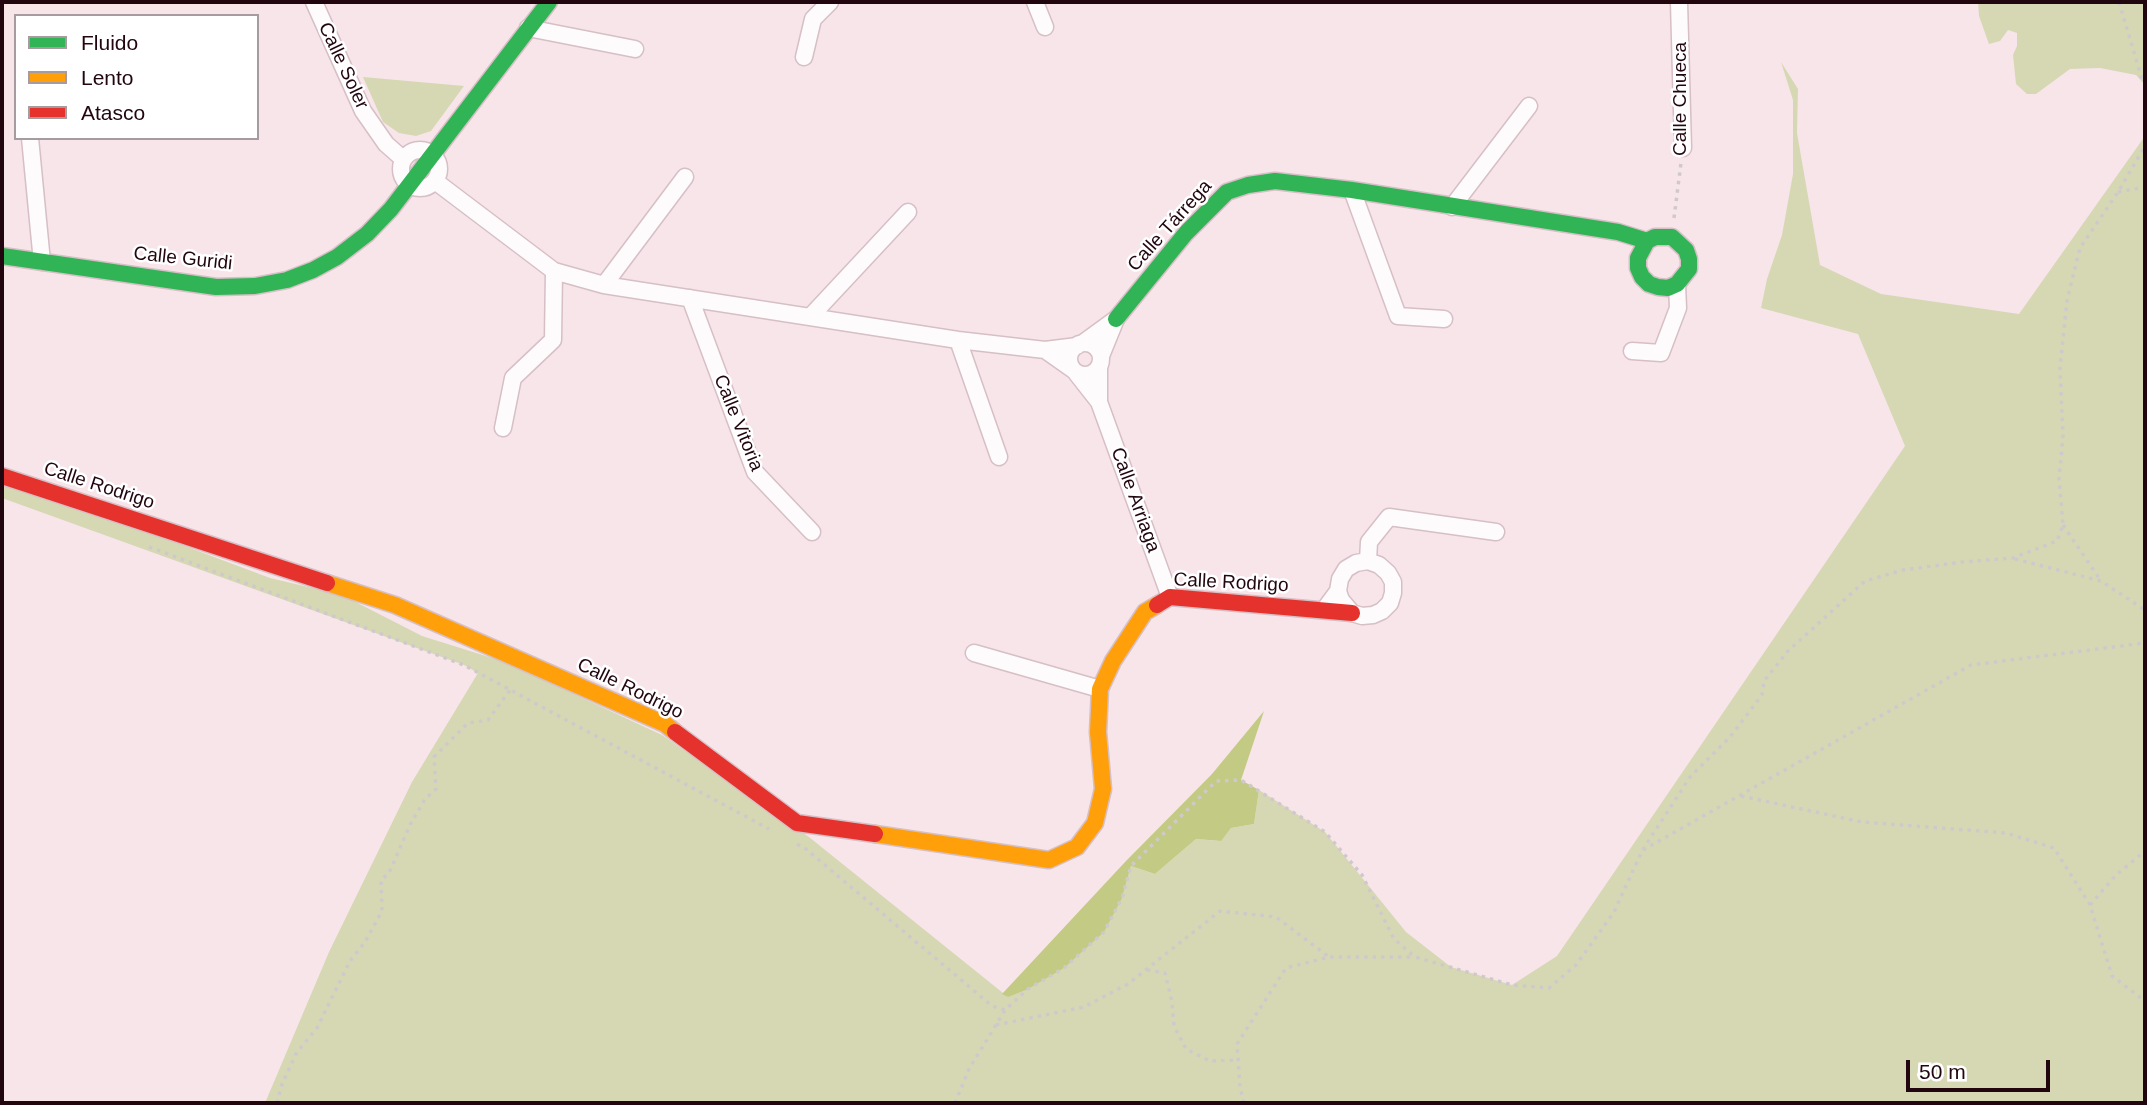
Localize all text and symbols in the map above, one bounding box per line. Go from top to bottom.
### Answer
legend [14,14,259,140]
street label: Calle Soler [313,19,373,113]
text: Fluido [81,31,138,54]
street label: Calle Chueca [1670,42,1692,156]
text: Lento [81,66,134,89]
text: Atasco [81,101,145,124]
street label: Calle Tárrega [1123,176,1217,276]
street label: Calle Guridi [132,242,234,276]
street label: Calle Vitoria [708,371,768,475]
street label: Calle Arriaga [1106,445,1164,555]
street label: Calle Rodrigo [41,457,157,515]
street label: Calle Rodrigo [1173,569,1289,597]
street label: Calle Rodrigo [573,654,687,724]
scale bar [1909,1046,2052,1090]
text: 50 m [1919,1060,1966,1083]

